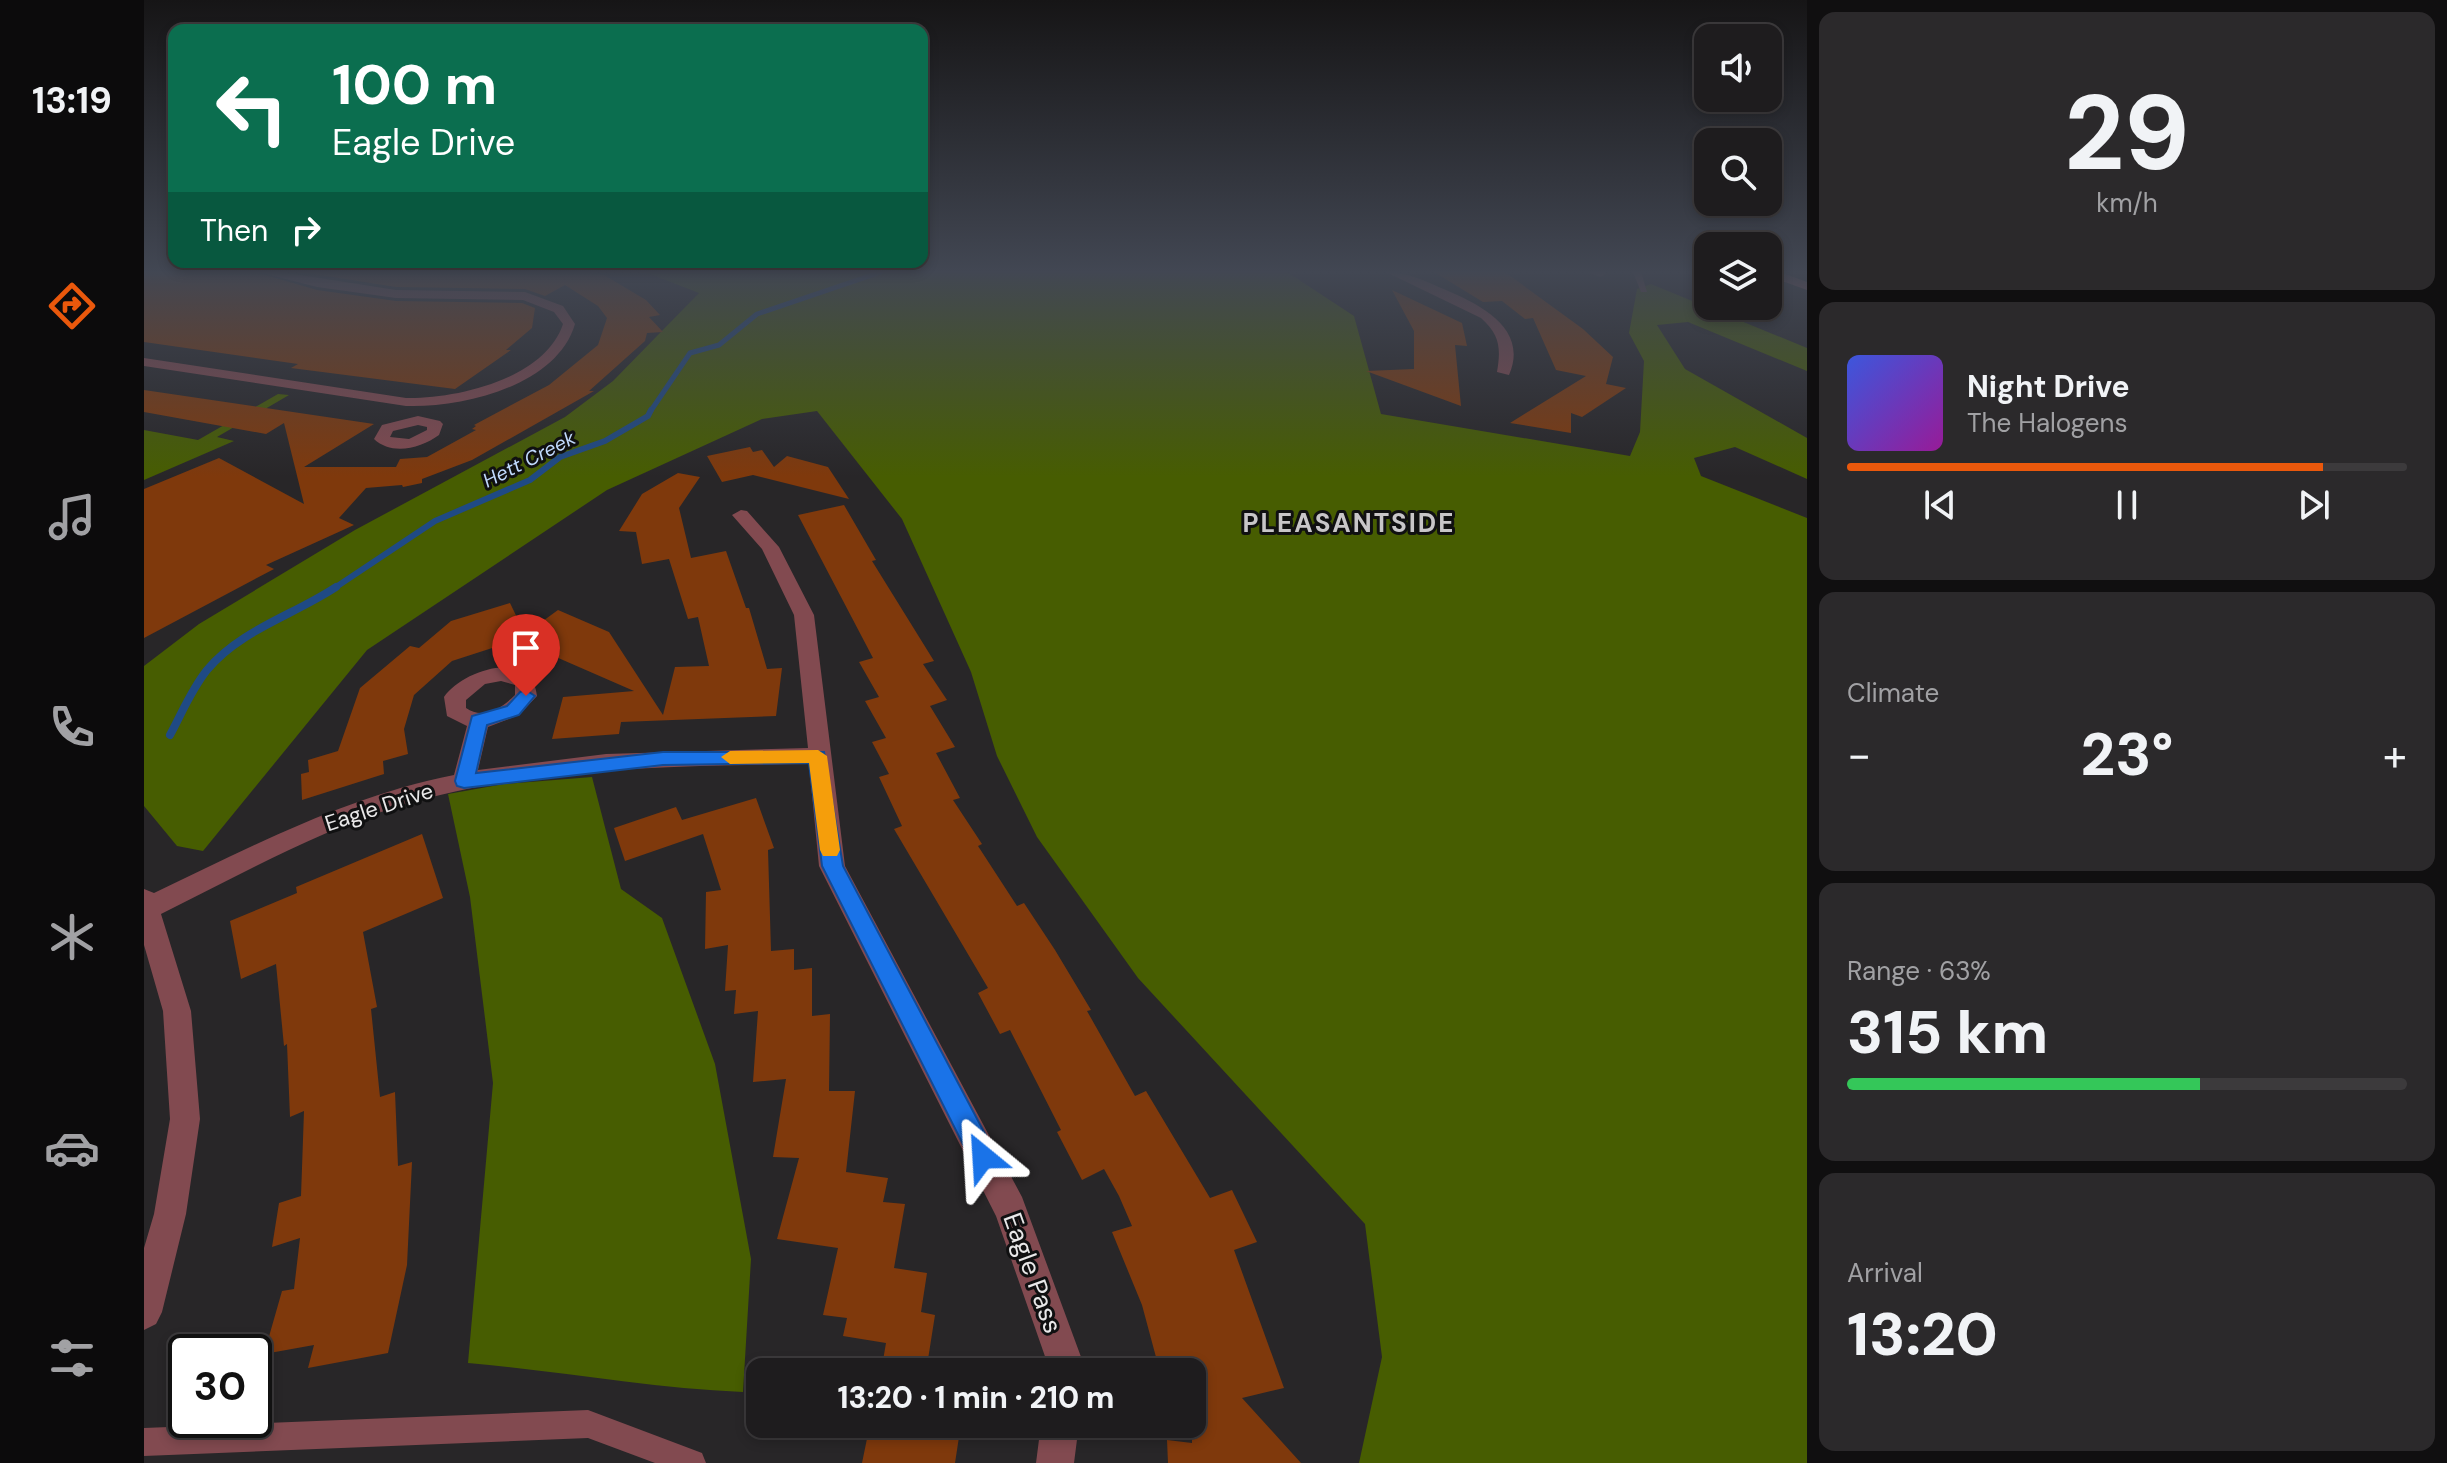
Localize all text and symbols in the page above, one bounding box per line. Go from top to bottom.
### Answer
map controls [1694,24,1782,320]
button: sound [1694,24,1782,112]
text: 100 m [332,48,497,121]
icon: left [200,56,304,160]
text: 29 [2064,66,2190,201]
text: 13:19 [32,77,112,124]
text: Eagle Drive [332,119,515,166]
button: search [1694,128,1782,216]
text: km/h [2096,186,2158,220]
icon: right [284,208,328,252]
text: Then [200,211,268,250]
button: layers [1694,232,1782,320]
icon: directions [44,278,100,334]
text: Night Drive [1967,367,2130,406]
text: The Halogens [1967,406,2127,440]
water label: Hett Creek [478,424,580,493]
icon: previous [1918,483,1962,527]
icon: pause [2105,483,2149,527]
icon: next [2292,483,2336,527]
icon: music [44,489,100,545]
district label: PLEASANTSIDE [1243,506,1455,540]
pin [492,614,560,696]
icon: arrive [504,626,548,670]
text: Climate [1847,676,1939,710]
icon: phone [44,699,100,755]
text: 23° [2081,715,2173,794]
text: − [1847,726,1871,784]
text: + [2383,726,2407,784]
street label: Eagle Drive [321,776,437,838]
icon: climate [44,909,100,965]
text: Range · 63% [1847,954,1991,988]
text: 315 km [1847,993,2048,1072]
position arrow [941,1115,1025,1199]
icon: car [44,1120,100,1176]
street label: Eagle Pass [996,1208,1070,1338]
text: Arrival [1847,1256,1923,1290]
text: 13:20 [1847,1295,1998,1374]
icon: filters [44,1330,100,1386]
speed limit sign: 30 [168,1334,272,1438]
text: 13:20 · 1 min · 210 m [837,1378,1115,1417]

